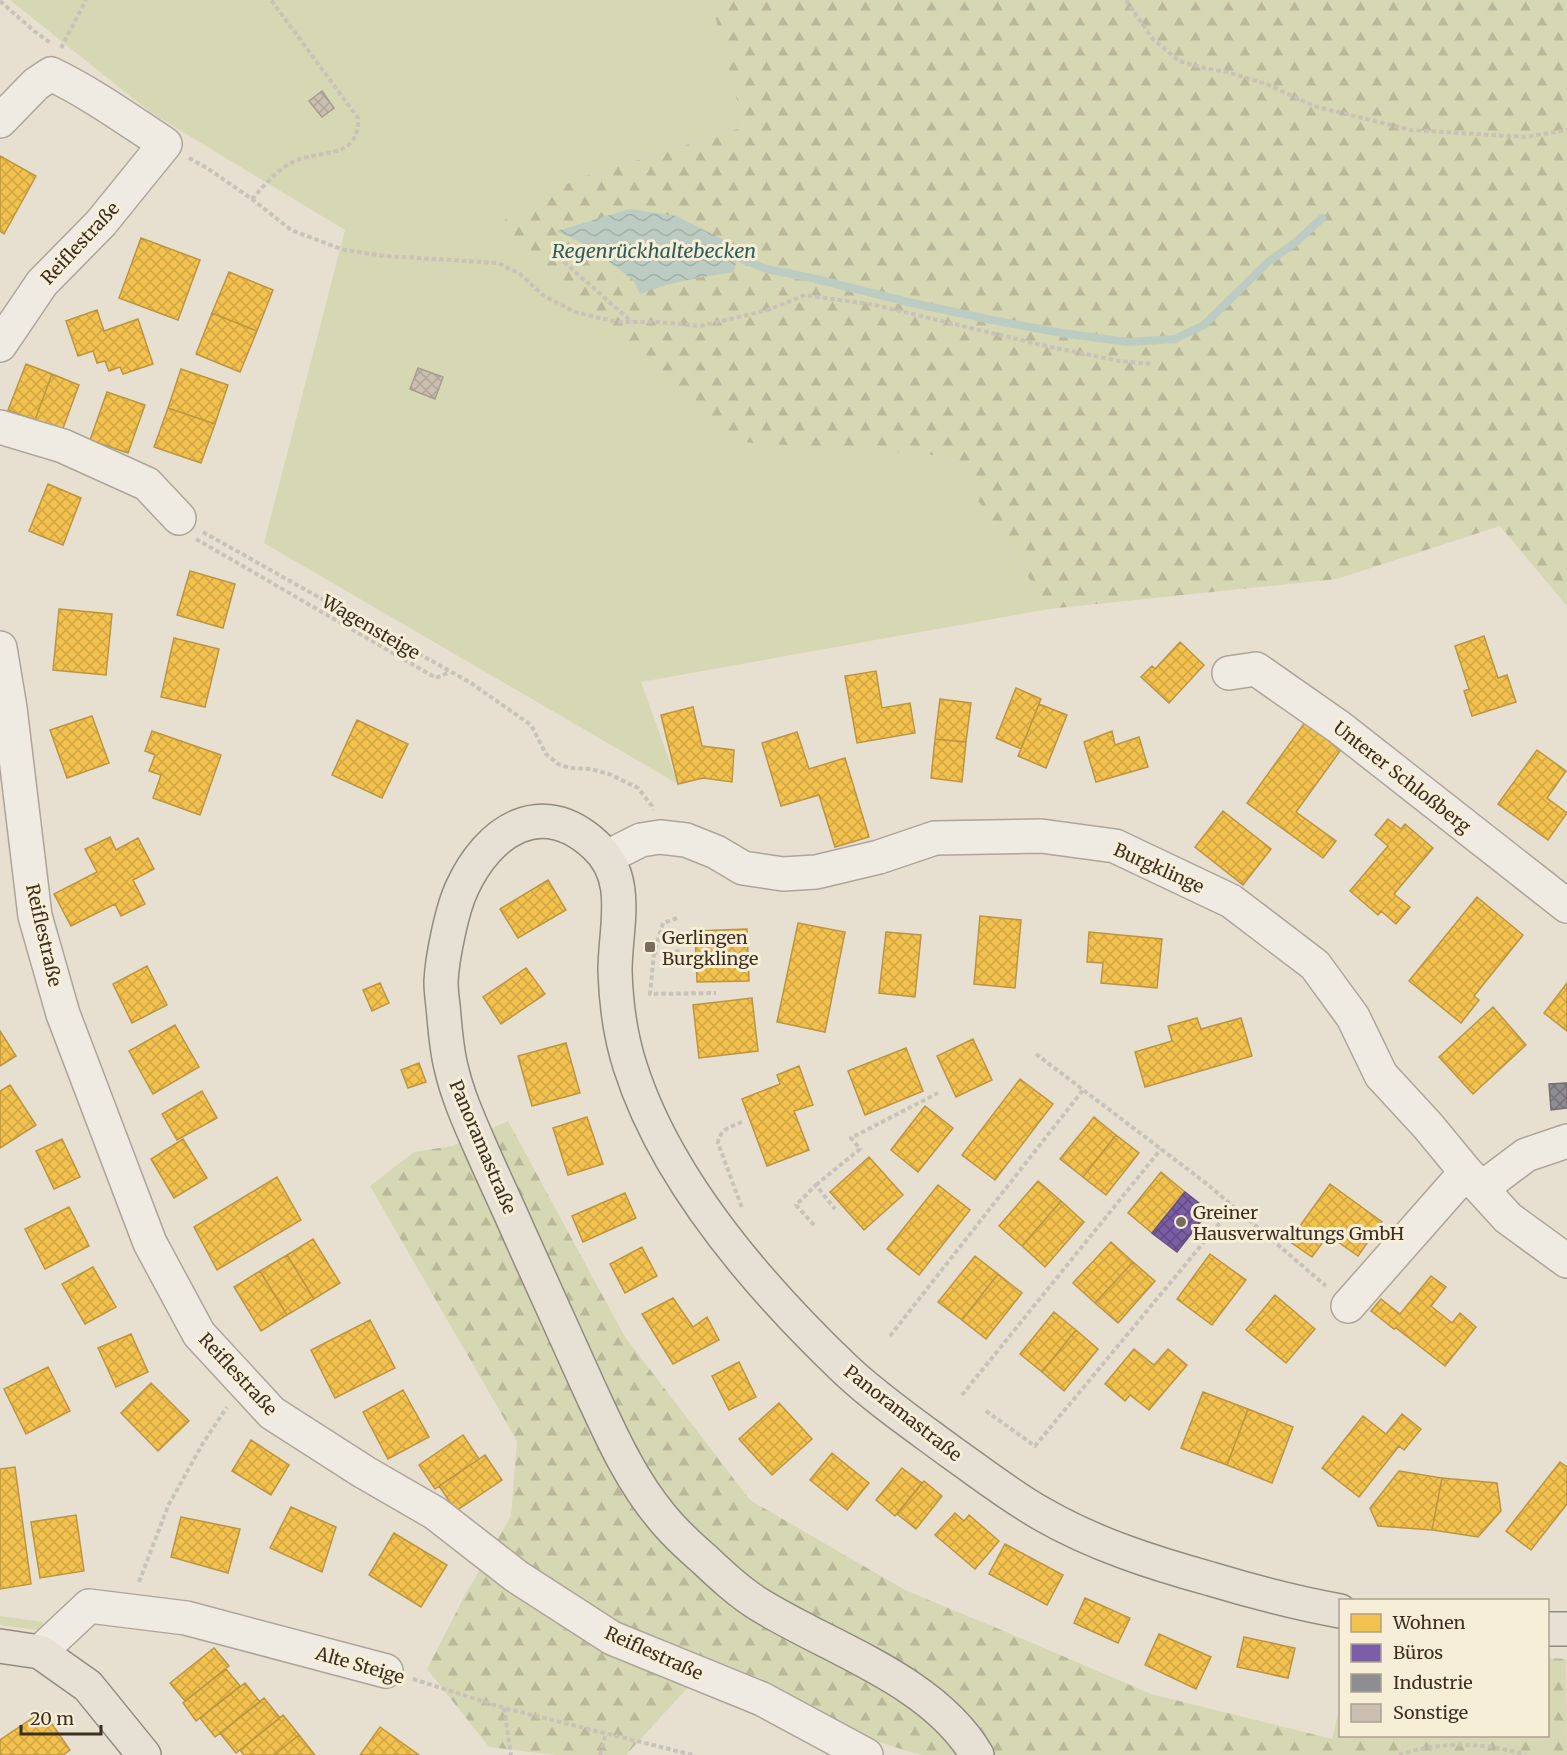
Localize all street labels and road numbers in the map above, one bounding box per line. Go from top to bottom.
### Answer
street label: Reiflestraße [36,197,124,289]
street label: Wagensteige [317,589,424,664]
street label: Unterer Schloßberg [1329,716,1475,838]
street label: Burgklinge [1110,838,1208,898]
street label: Reiflestraße [21,881,67,989]
street label: Panoramastraße [444,1077,522,1217]
street label: Reiflestraße [194,1328,282,1420]
street label: Panoramastraße [839,1360,967,1466]
street label: Reiflestraße [601,1621,707,1685]
street label: Alte Steige [312,1641,407,1689]

